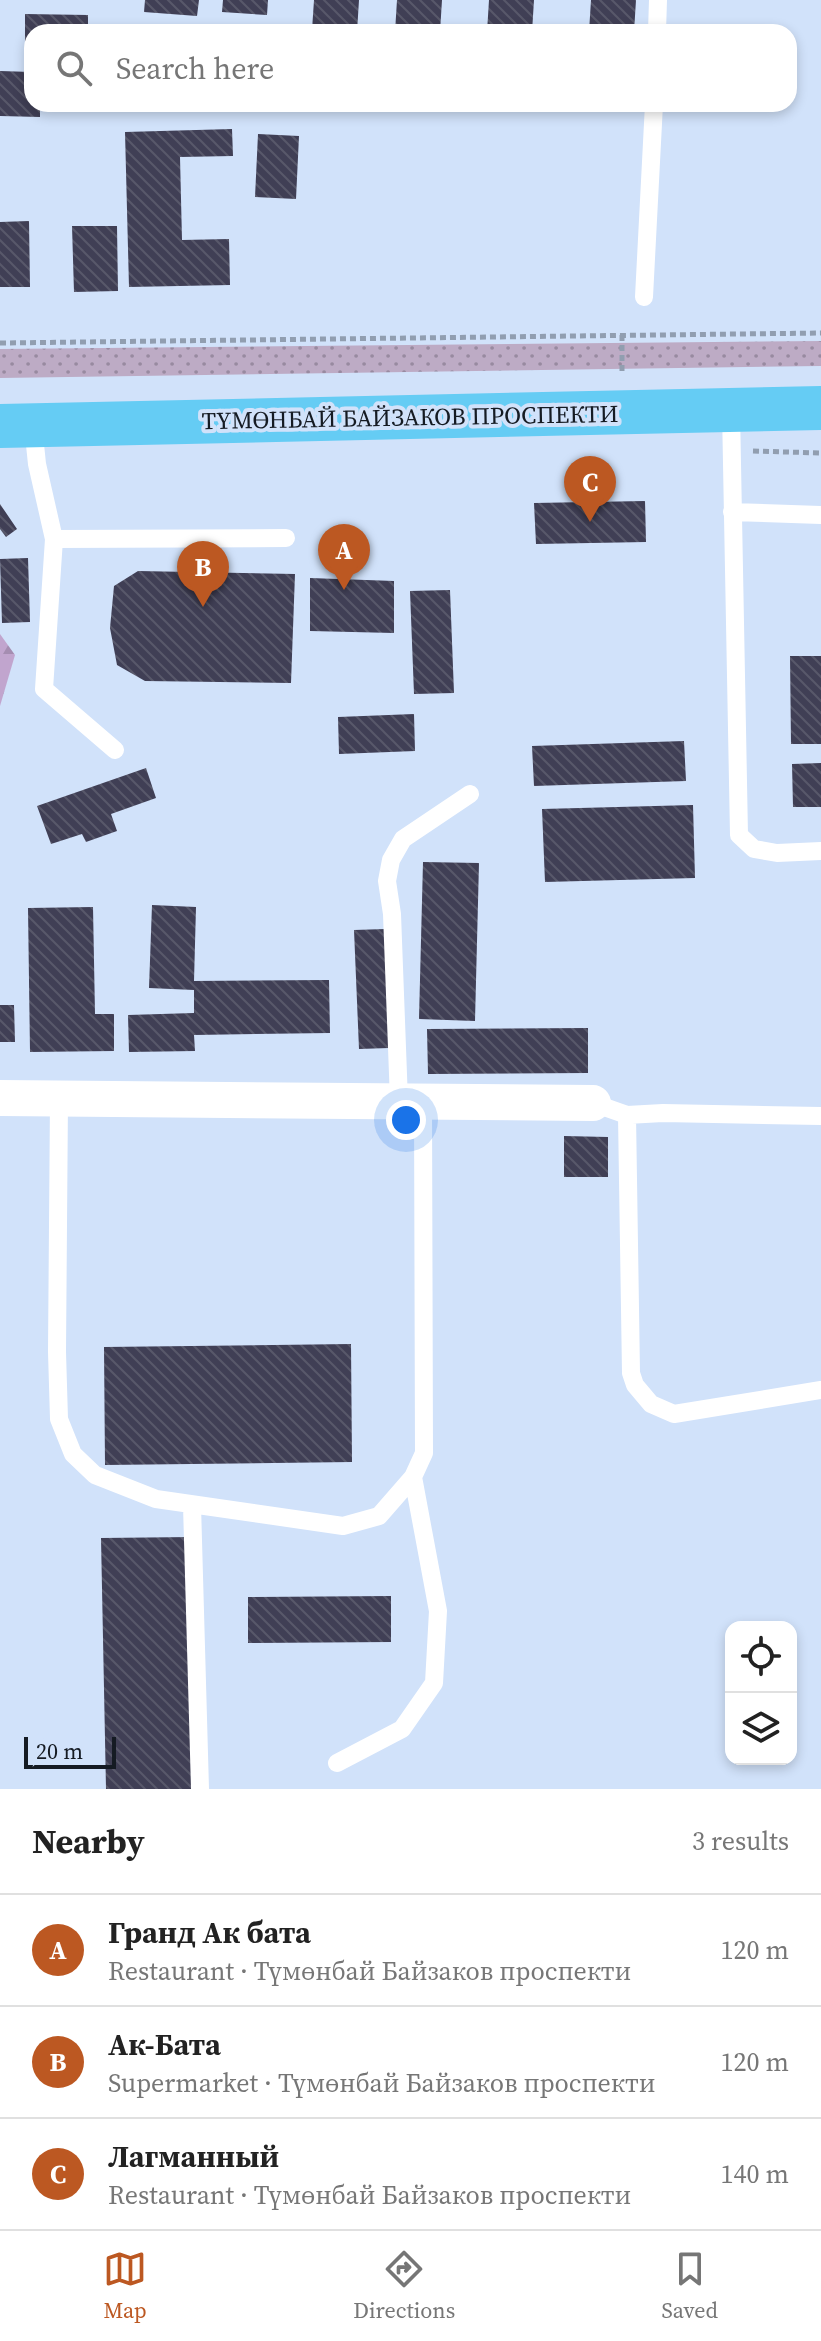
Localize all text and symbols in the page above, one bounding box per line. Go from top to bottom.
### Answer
search box [24,24,797,112]
icon: search [52,46,96,90]
text: Search here [116,48,274,89]
street label: ТҮМӨНБАЙ БАЙЗАКОВ ПРОСПЕКТИ [201,397,619,437]
pin: C [564,456,616,522]
pin: A [318,524,370,590]
pin: B [177,541,229,607]
your location [386,1100,426,1140]
map controls [725,1621,797,1765]
button: locate [725,1621,797,1693]
button: layers [725,1693,797,1765]
scale bar [24,1733,116,1769]
text: 20 m [36,1736,83,1766]
text: Nearby [32,1818,145,1864]
text: 3 results [692,1823,789,1859]
text: Гранд Ак бата [108,1912,311,1953]
text: A [49,1932,67,1968]
text: 120 m [721,1932,789,1968]
text: Restaurant · Түмөнбай Байзаков проспекти [108,1953,631,1989]
text: Ак-Бата [108,2024,221,2065]
text: B [50,2044,66,2080]
text: 120 m [721,2044,789,2080]
text: Supermarket · Түмөнбай Байзаков проспекти [108,2065,655,2101]
text: Лагманный [108,2136,279,2177]
text: C [50,2156,66,2192]
text: 140 m [721,2156,789,2192]
text: Restaurant · Түмөнбай Байзаков проспекти [108,2177,631,2213]
tab: Map [103,2247,147,2325]
tab: Directions [353,2247,455,2325]
tab: Saved [661,2247,718,2325]

